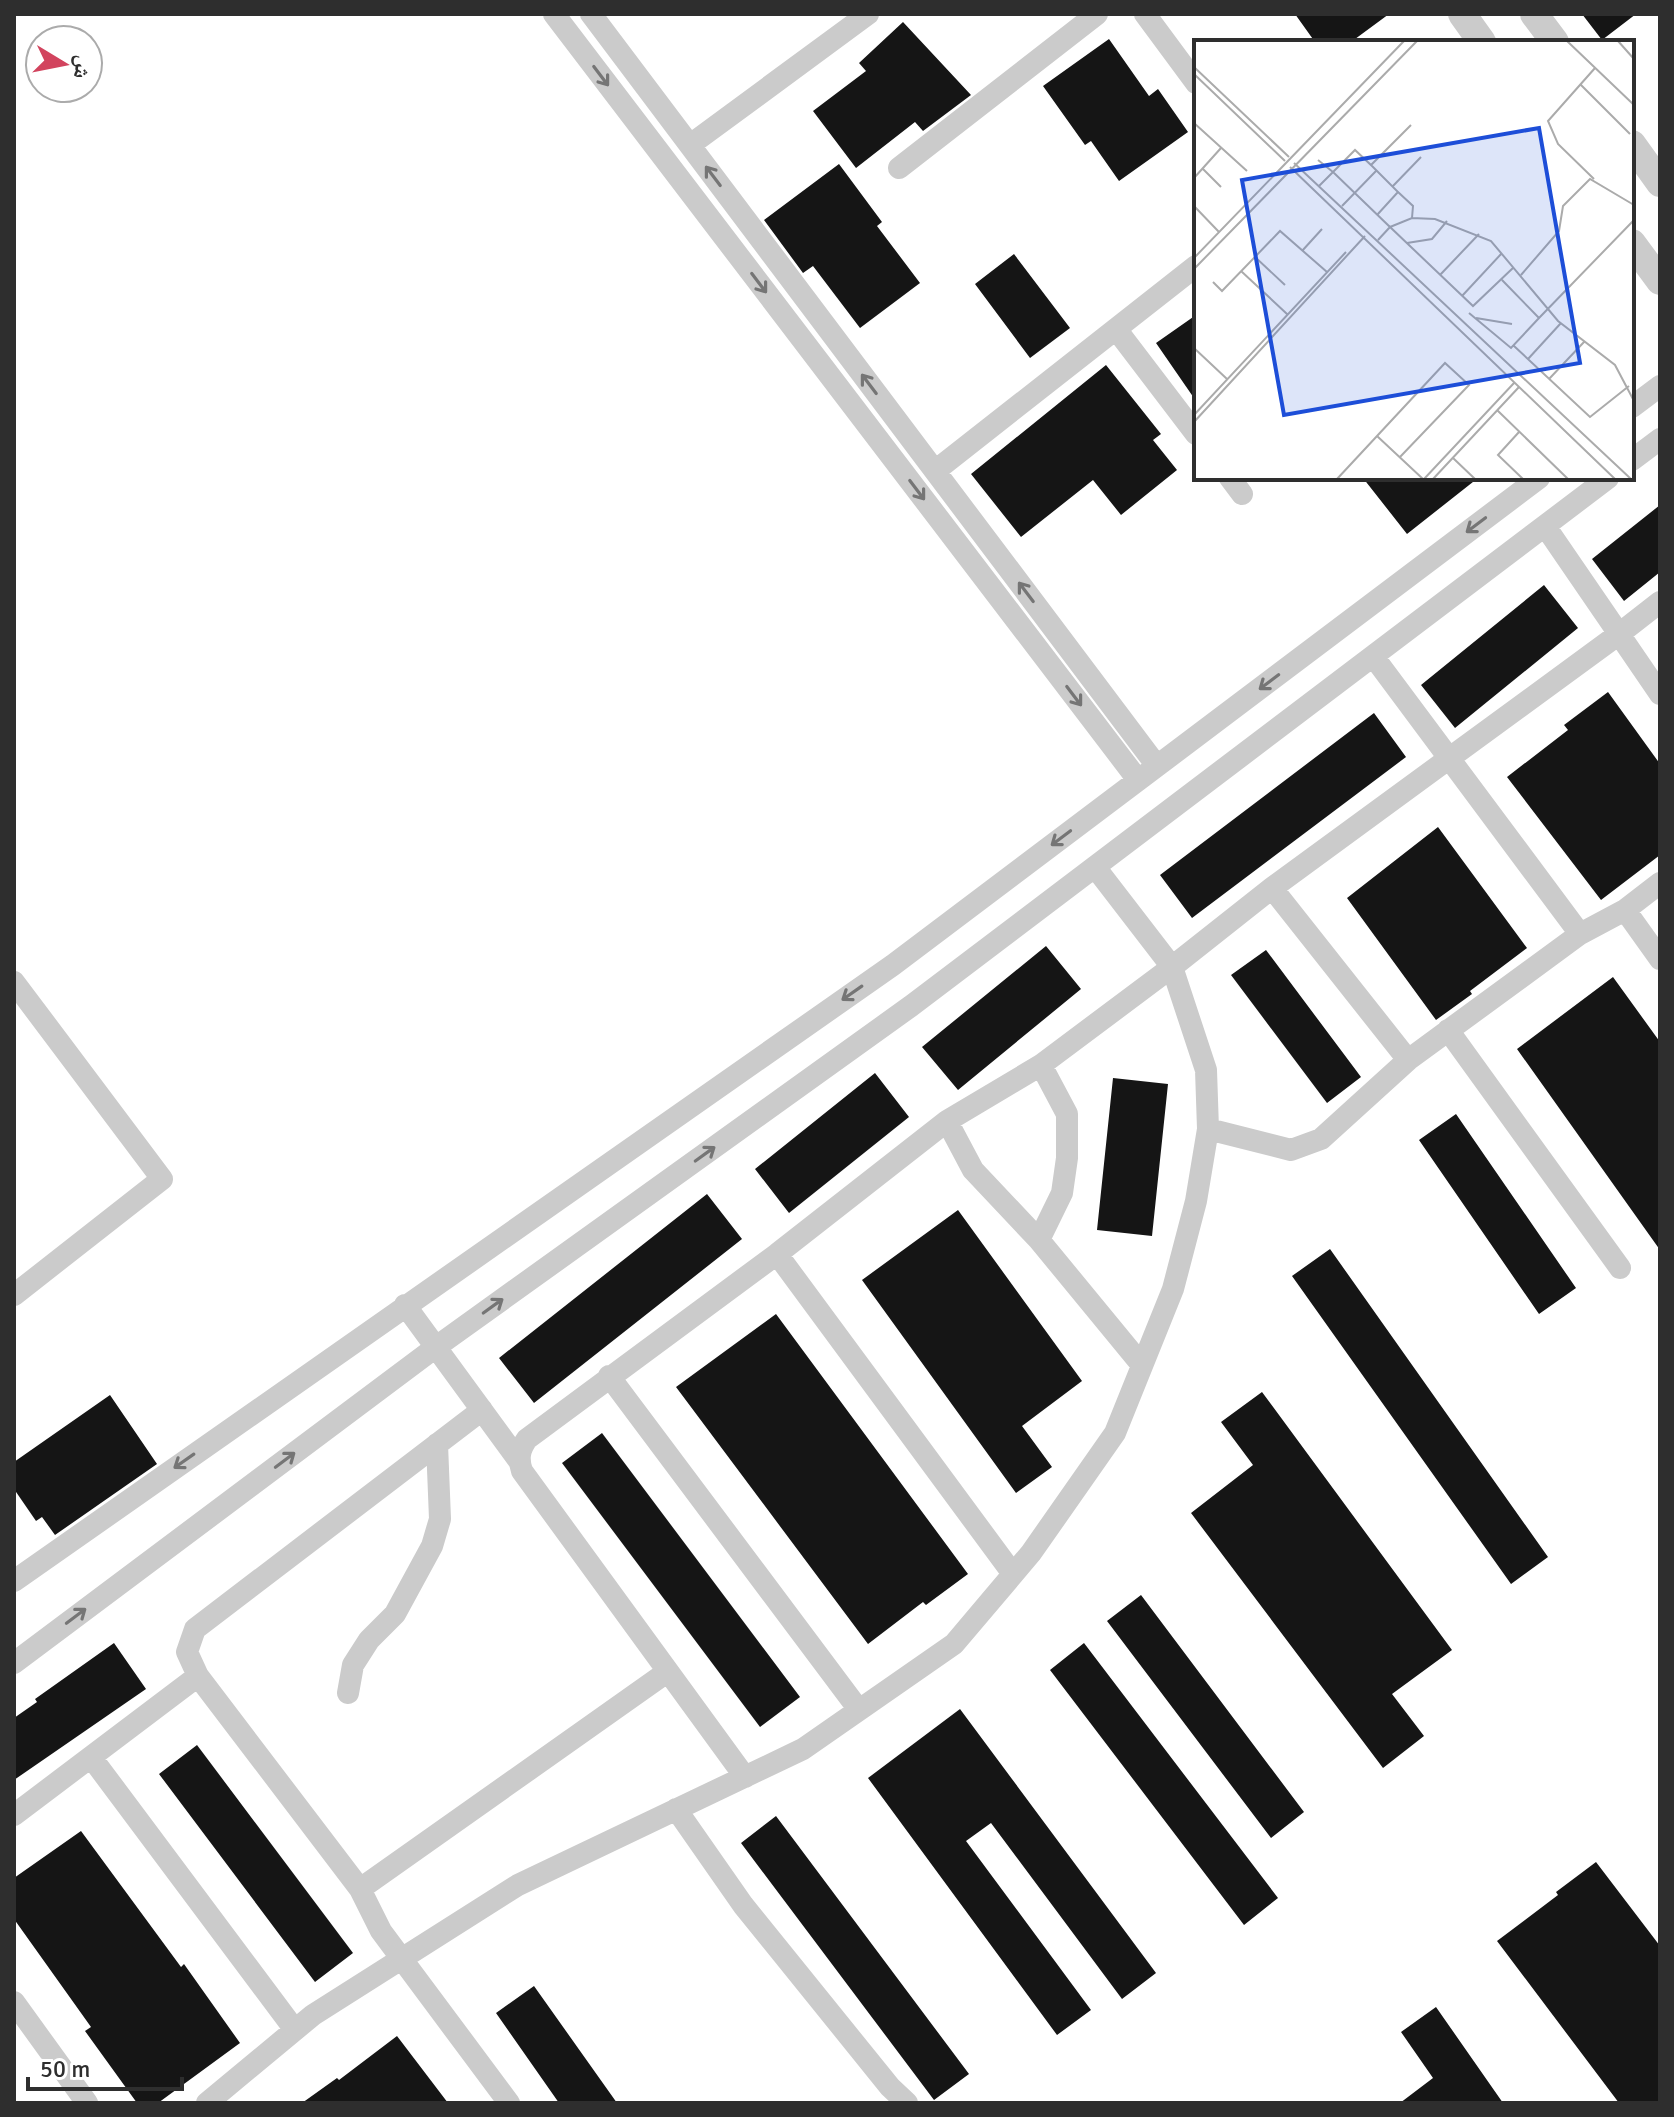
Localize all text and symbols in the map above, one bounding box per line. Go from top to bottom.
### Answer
north arrow [24,24,104,104]
inset map [1194,40,1634,480]
text: ش [68,54,99,81]
one-way arrow [593,65,610,86]
one-way arrow [705,166,721,188]
one-way arrow [751,272,768,293]
one-way arrow [861,374,878,395]
one-way arrow [908,478,925,500]
one-way arrow [1466,516,1487,533]
one-way arrow [1017,582,1034,603]
one-way arrow [1259,673,1280,690]
one-way arrow [1066,685,1083,706]
one-way arrow [1051,830,1072,847]
one-way arrow [842,985,864,1001]
one-way arrow [693,1146,715,1162]
one-way arrow [482,1298,504,1314]
one-way arrow [273,1452,295,1469]
one-way arrow [174,1453,196,1469]
one-way arrow [65,1608,87,1625]
scale bar [28,2041,182,2091]
text: 50 m [40,2054,90,2084]

